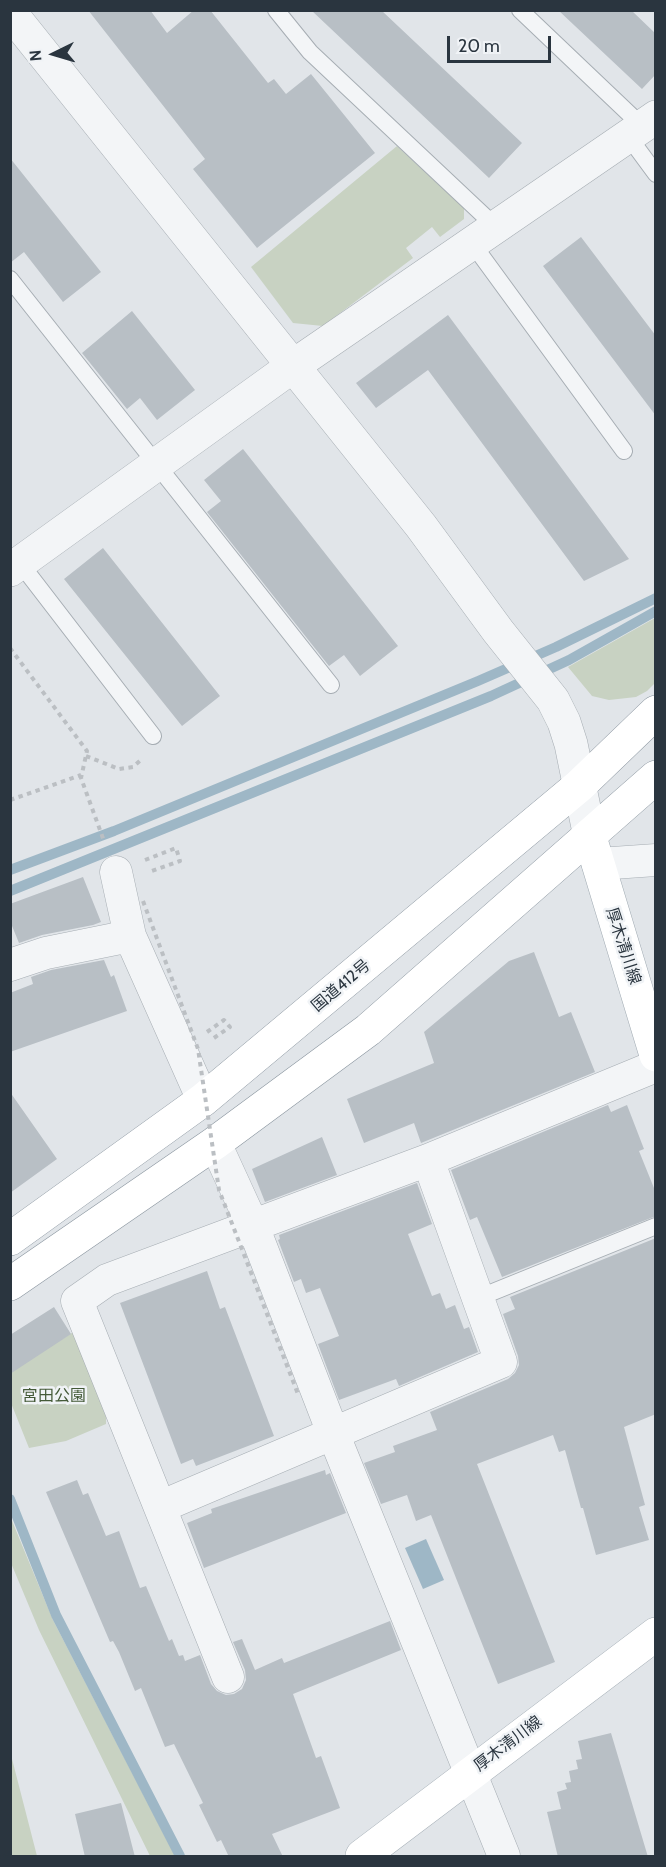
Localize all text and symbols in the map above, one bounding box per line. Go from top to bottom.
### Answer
north arrow [24,24,84,84]
scale bar [450,24,554,62]
text: 20 m [458,35,500,57]
text: N [26,49,46,62]
street label: 厚木清川線 [602,905,644,987]
street label: 国道412号 [308,956,374,1016]
park label: 宮田公園 [22,1386,86,1406]
street label: 厚木清川線 [470,1712,546,1776]

